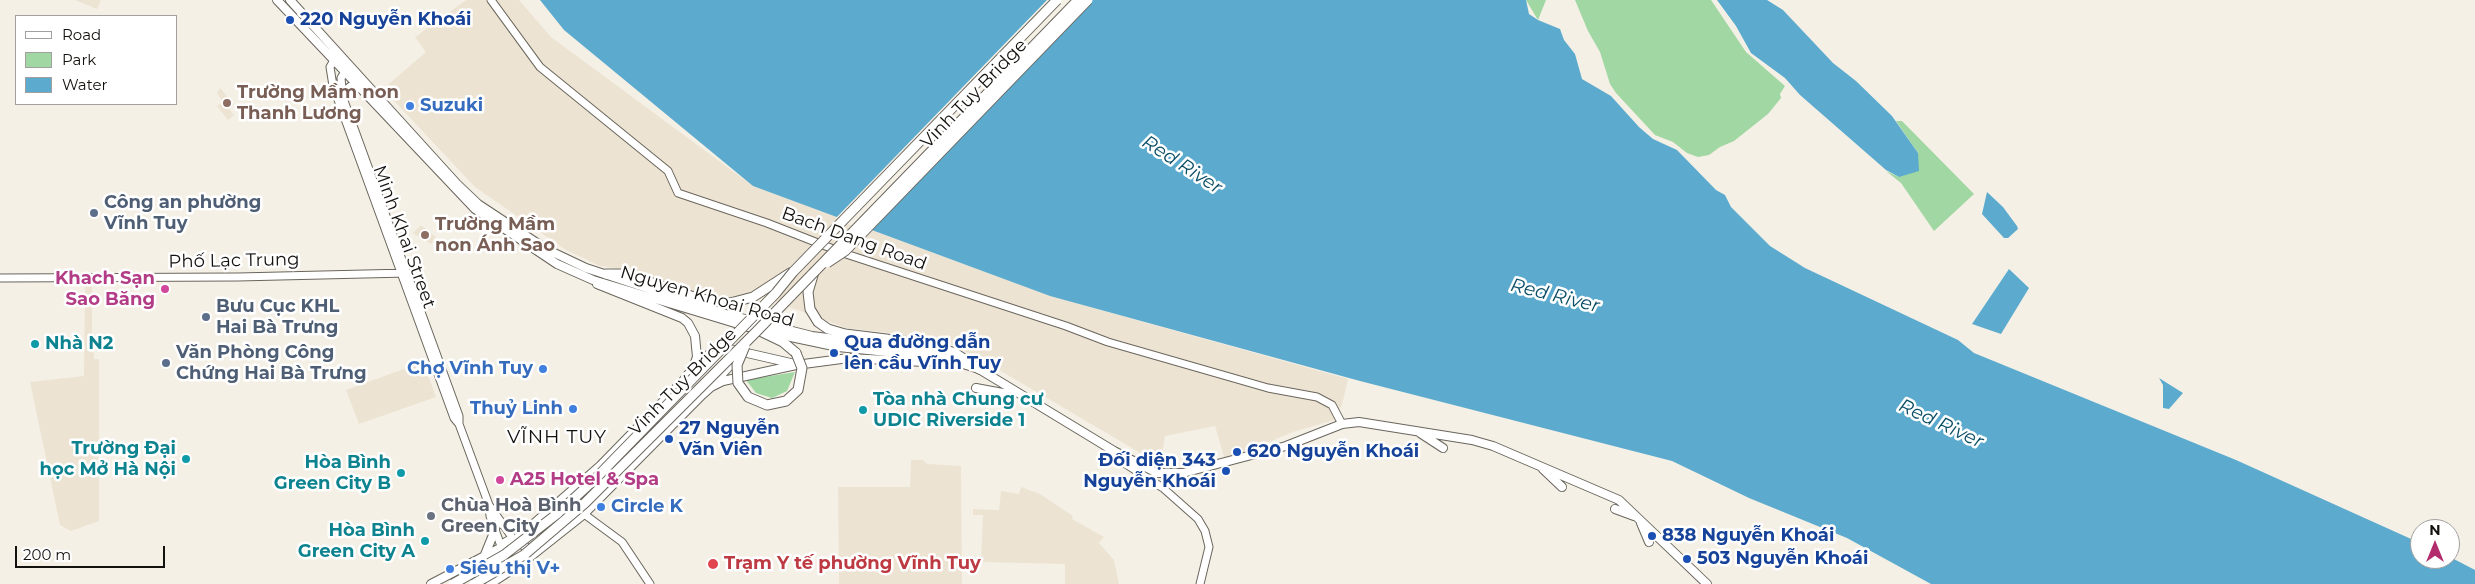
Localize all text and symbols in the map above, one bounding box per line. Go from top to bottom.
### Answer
place label: 220 Nguyễn Khoái [300,9,471,31]
marker: 220 Nguyễn Khoái [284,14,296,26]
legend [15,15,178,105]
text: Road [62,25,101,44]
street label: Vinh Tuy Bridge [916,35,1032,153]
text: Park [62,50,96,69]
text: Water [62,75,108,94]
place label: Trường Mầm non Thanh Lương [237,82,399,125]
place label: Suzuki [420,95,483,117]
marker: Trường Mầm non Thanh Lương [221,97,233,109]
marker: Suzuki [404,100,416,112]
water label: Red River [1138,131,1226,199]
street label: Minh Khai Street [368,163,440,311]
place label: Công an phường Vĩnh Tuy [104,192,261,234]
street label: Bach Dang Road [778,203,930,275]
marker: Công an phường Vĩnh Tuy [88,207,100,219]
place label: Trường Mầm non Ánh Sao [435,214,555,256]
marker: Trường Mầm non Ánh Sao [419,229,431,241]
street label: Phố Lạc Trung [168,249,300,273]
street label: Nguyen Khoai Road [618,262,796,332]
place label: Khach Sạn Sao Băng [55,268,155,310]
water label: Red River [1508,274,1602,318]
marker: Khach Sạn Sao Băng [159,283,171,295]
place label: Bưu Cục KHL Hai Bà Trưng [216,296,339,338]
marker: Bưu Cục KHL Hai Bà Trưng [200,311,212,323]
street label: Vinh Tuy Bridge [625,324,741,440]
place label: Qua đường dẫn lên cầu Vĩnh Tuy [844,332,1001,374]
place label: Nhà N2 [45,333,113,355]
marker: Nhà N2 [29,338,41,350]
place label: Văn Phòng Công Chứng Hai Bà Trưng [176,342,367,384]
marker: Qua đường dẫn lên cầu Vĩnh Tuy [828,347,840,359]
marker: Văn Phòng Công Chứng Hai Bà Trưng [160,357,172,369]
place label: Chợ Vĩnh Tuy [407,358,533,380]
marker: Chợ Vĩnh Tuy [537,363,549,375]
place label: Tòa nhà Chung cư UDIC Riverside 1 [873,389,1043,432]
water label: Red River [1895,394,1987,454]
place label: Thuỷ Linh [470,398,563,420]
marker: Thuỷ Linh [567,403,579,415]
marker: Tòa nhà Chung cư UDIC Riverside 1 [857,404,869,416]
place label: 27 Nguyễn Văn Viên [679,418,780,460]
district label: VĨNH TUY [506,426,608,448]
marker: 27 Nguyễn Văn Viên [663,433,675,445]
place label: Trường Đại học Mở Hà Nội [39,438,176,480]
place label: 620 Nguyễn Khoái [1247,441,1419,463]
marker: 620 Nguyễn Khoái [1231,446,1243,458]
place label: Đối diện 343 Nguyễn Khoái [1083,450,1216,492]
place label: Hòa Bình Green City B [274,452,391,494]
marker: Trường Đại học Mở Hà Nội [180,453,192,465]
marker: Đối diện 343 Nguyễn Khoái [1220,465,1232,477]
marker: Hòa Bình Green City B [395,467,407,479]
place label: A25 Hotel & Spa [510,469,659,491]
marker: A25 Hotel & Spa [494,474,506,486]
place label: Chùa Hoà Bình Green City [441,495,581,538]
place label: Circle K [611,496,683,518]
marker: Circle K [595,501,607,513]
marker: Chùa Hoà Bình Green City [425,510,437,522]
north arrow [2410,519,2460,569]
place label: Hòa Bình Green City A [298,520,415,562]
text: N [2429,521,2441,539]
place label: 838 Nguyễn Khoái [1662,525,1834,547]
marker: 838 Nguyễn Khoái [1646,530,1658,542]
marker: Hòa Bình Green City A [419,535,431,547]
scale bar [18,536,168,568]
text: 200 m [23,545,71,564]
place label: 503 Nguyễn Khoái [1697,548,1868,570]
place label: Trạm Y tế phường Vĩnh Tuy [724,553,981,575]
marker: 503 Nguyễn Khoái [1681,553,1693,565]
marker: Trạm Y tế phường Vĩnh Tuy [706,557,720,571]
place label: Siêu thị V+ [460,558,560,580]
marker: Siêu thị V+ [444,563,456,575]

